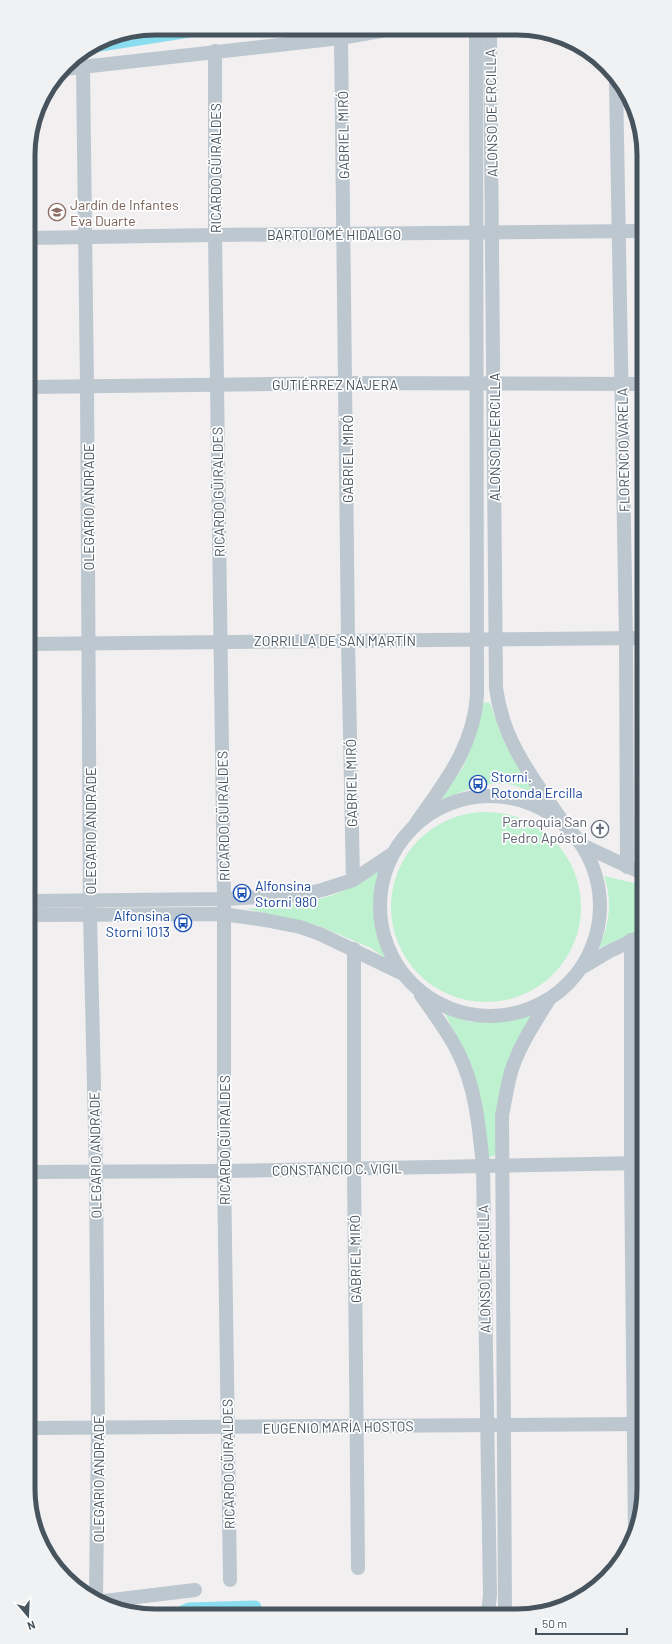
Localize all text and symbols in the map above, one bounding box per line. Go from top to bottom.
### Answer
street label: ALONSO DE ERCILLA [481,48,501,177]
street label: GABRIEL MIRÓ [334,91,352,179]
street label: RICARDO GÜIRALDES [207,103,224,233]
place label: Jardín de Infantes Eva Duarte [70,196,179,229]
school or university icon: Jardín de Infantes Eva Duarte [47,202,67,222]
street label: BARTOLOMÉ HIDALGO [267,226,401,243]
street label: ALONSO DE ERCILLA [486,372,503,501]
street label: GUTIÉRREZ NÁJERA [272,376,399,393]
street label: FLORENCIO VARELA [613,387,633,512]
street label: GABRIEL MIRÓ [339,415,356,503]
street label: RICARDO GÜIRALDES [208,427,228,557]
street label: OLEGARIO ANDRADE [80,443,97,571]
street label: ZORRILLA DE SAN MARTÍN [254,632,416,649]
street label: GABRIEL MIRÓ [342,739,360,827]
street label: RICARDO GÜIRALDES [213,751,233,881]
street label: OLEGARIO ANDRADE [82,767,99,895]
place label: Storni. Rotonda Ercilla [491,768,583,801]
bus stop icon: Storni. Rotonda Ercilla [468,774,488,794]
place label: Parroquia San Pedro Apóstol [502,813,587,846]
church icon: Parroquia San Pedro Apóstol [590,819,610,839]
place label: Alfonsina Storni 980 [255,877,317,910]
bus stop icon: Alfonsina Storni 980 [232,883,252,903]
place label: Alfonsina Storni 1013 [106,907,170,940]
bus stop icon: Alfonsina Storni 1013 [173,913,193,933]
street label: RICARDO GÜIRALDES [216,1075,233,1205]
street label: OLEGARIO ANDRADE [85,1091,105,1219]
street label: CONSTANCIO C. VIGIL [272,1159,402,1179]
street label: ALONSO DE ERCILLA [474,1204,494,1333]
street label: GABRIEL MIRÓ [346,1215,364,1303]
street label: RICARDO GÜIRALDES [218,1399,238,1529]
street label: OLEGARIO ANDRADE [90,1415,107,1543]
street label: EUGENIO MARÍA HOSTOS [262,1417,414,1437]
north arrow [8,1596,48,1636]
scale bar [536,1610,627,1636]
text: 50 m [542,1616,567,1630]
text: N [26,1619,37,1633]

